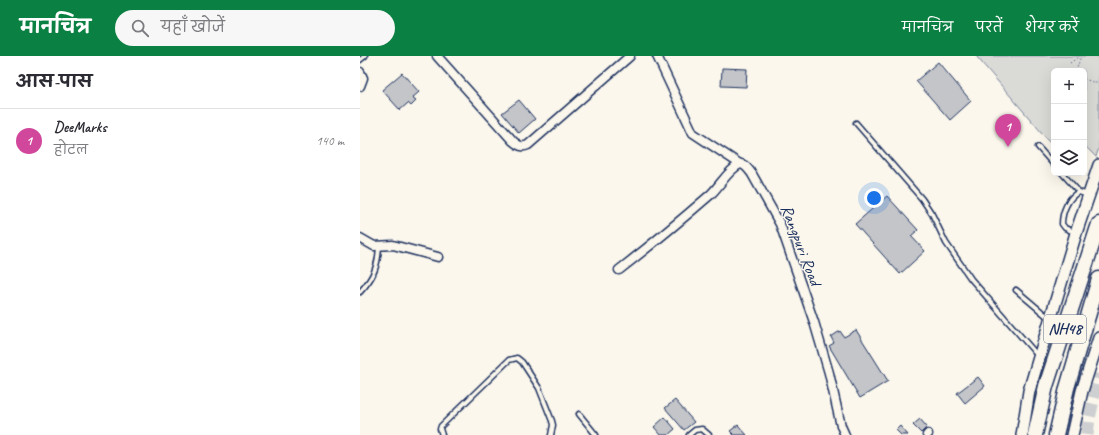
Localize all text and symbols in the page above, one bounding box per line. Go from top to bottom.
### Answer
search box [115,10,395,46]
text: मानचित्र [20,15,91,39]
icon: search [129,17,151,39]
text: यहाँ खोजें [161,18,225,37]
text: मानचित्र [902,19,953,36]
text: परतें [975,19,1003,36]
text: शेयर करें [1025,19,1079,36]
map controls [1051,68,1087,176]
button: + [1051,68,1087,104]
text: आस-पास [16,71,92,92]
button: − [1051,104,1087,140]
pin: 1 [995,114,1021,147]
text: DeeMarks [54,118,106,137]
text: 1 [26,133,32,149]
text: 140 m [316,133,344,149]
button: layers [1051,140,1087,176]
text: होटल [54,142,88,158]
your location [864,188,884,208]
street label: Rangpuri Road [776,202,827,291]
road number: NH48 [1044,315,1086,343]

